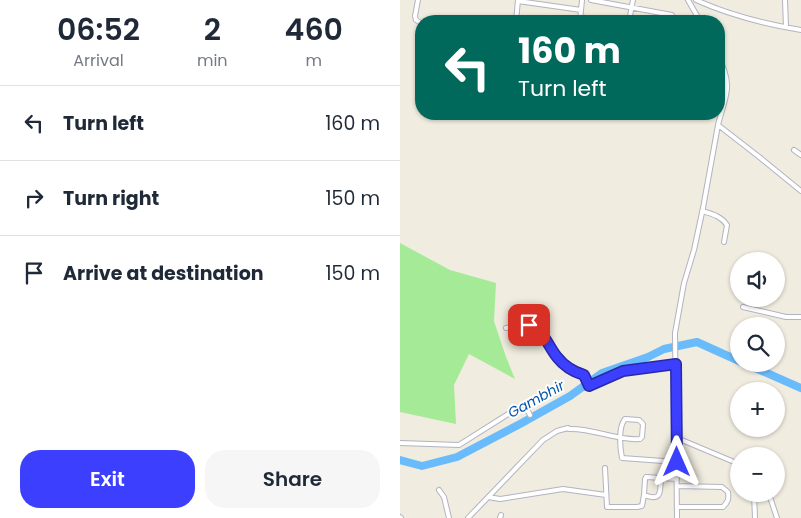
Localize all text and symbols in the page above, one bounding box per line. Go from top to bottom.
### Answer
text: 06:52 [57,8,140,51]
text: 2 [204,8,221,51]
text: 460 [285,8,343,51]
text: 160 m [518,26,621,75]
icon: left [435,35,500,100]
text: Arrival [73,49,124,72]
text: min [197,49,228,72]
text: m [306,49,322,72]
text: Turn left [518,73,606,104]
icon: left [20,109,48,137]
text: Turn left [63,110,144,137]
text: 160 m [325,110,380,137]
icon: right [20,184,48,212]
text: Turn right [63,185,159,212]
text: 150 m [325,185,380,212]
map controls [730,252,785,502]
button: sound [730,252,785,307]
icon: arrive [20,259,48,287]
text: Arrive at destination [63,260,264,287]
text: 150 m [325,260,380,287]
pin [508,304,550,346]
icon: arrive [515,311,543,339]
button: search [730,317,785,372]
water label: Gambhir [504,375,569,423]
button: + [730,382,785,437]
position arrow [650,435,702,487]
button: − [730,447,785,502]
button: Exit [20,450,195,508]
button: Share [205,450,380,508]

